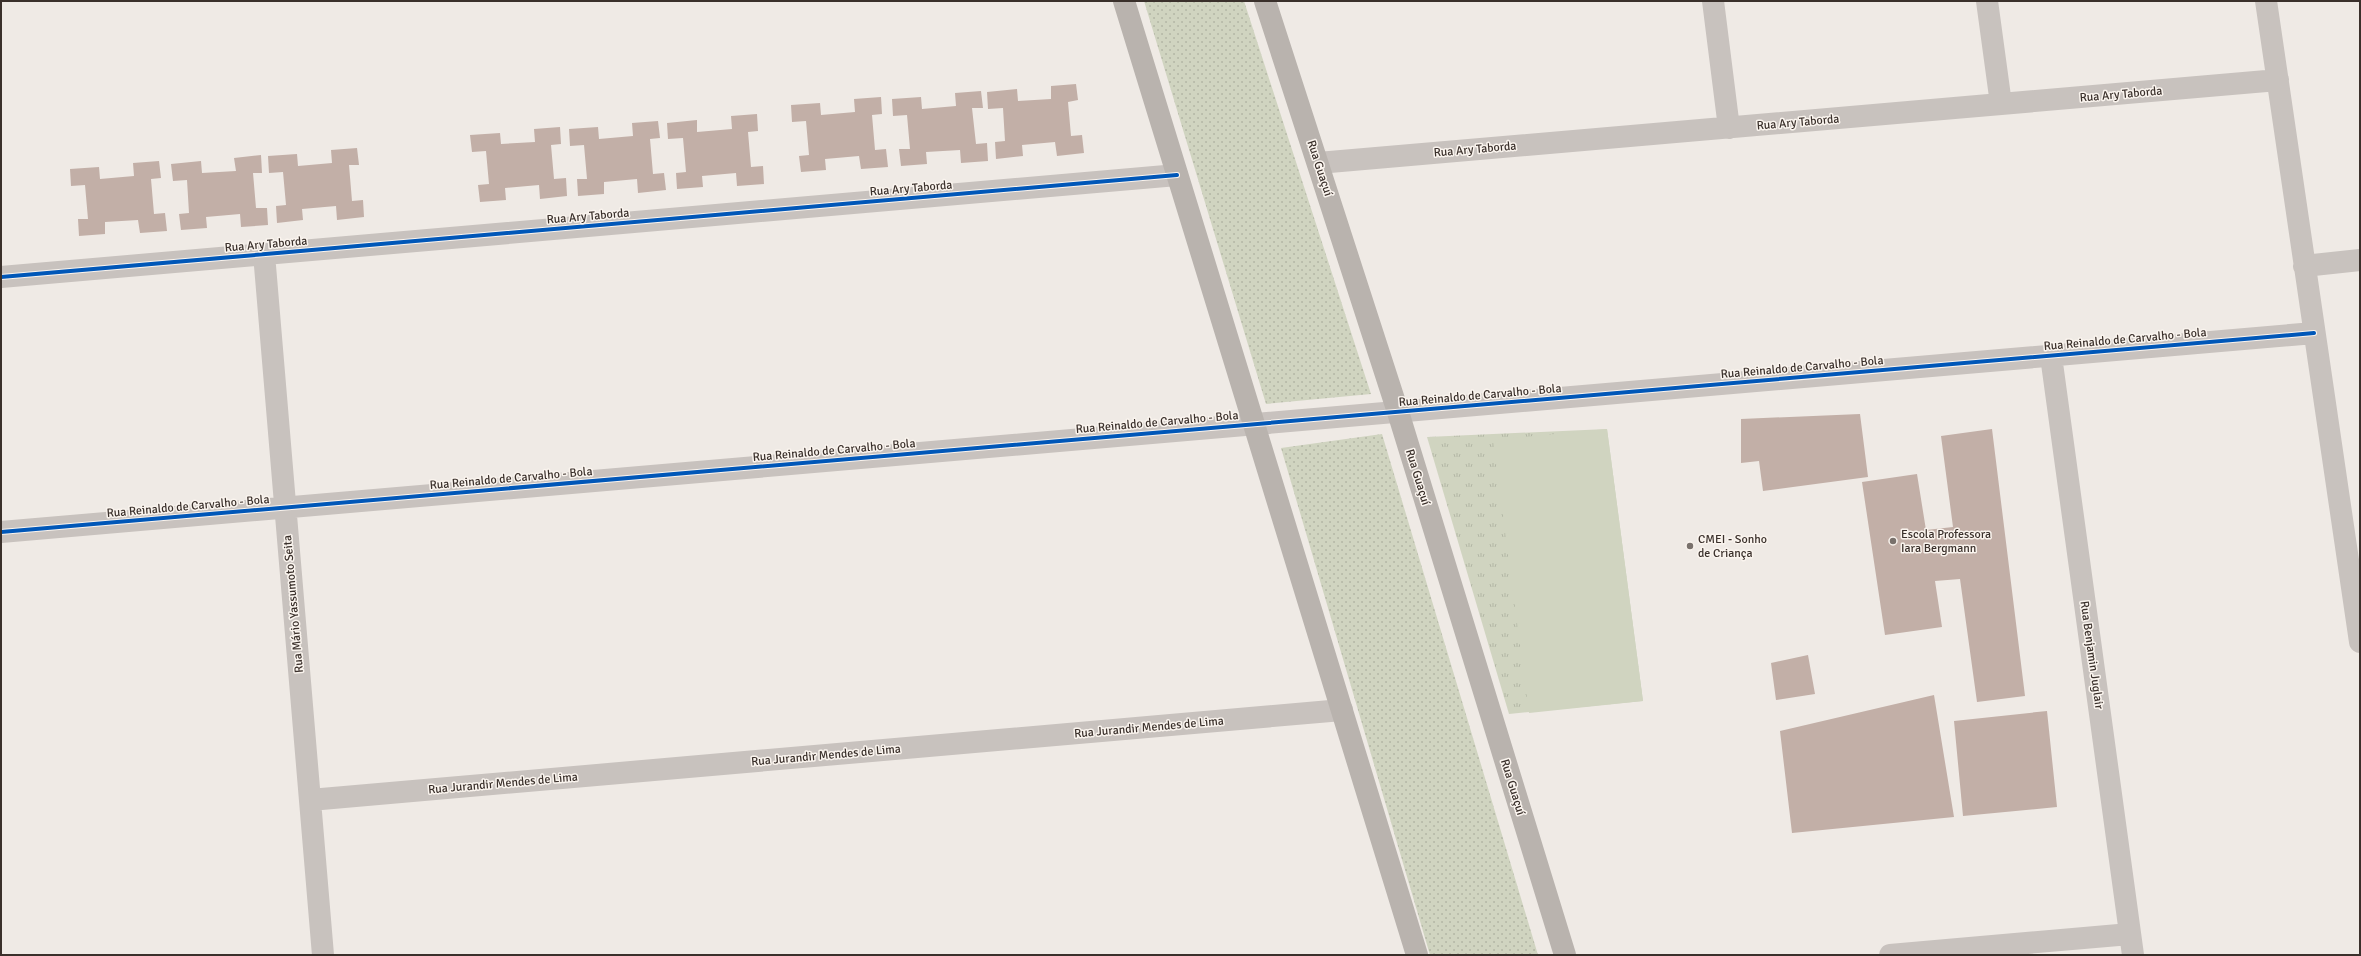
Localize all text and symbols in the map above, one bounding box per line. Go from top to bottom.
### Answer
street label: Rua Ary Taborda [2079,83,2163,106]
street label: Rua Ary Taborda [1756,111,1840,134]
street label: Rua Guaçuí [1303,138,1336,199]
street label: Rua Ary Taborda [1433,138,1517,161]
street label: Rua Ary Taborda [869,177,953,200]
street label: Rua Ary Taborda [546,205,630,228]
street label: Rua Ary Taborda [224,233,308,256]
street label: Rua Reinaldo de Carvalho - Bola [2043,325,2207,354]
street label: Rua Reinaldo de Carvalho - Bola [1720,353,1884,382]
street label: Rua Reinaldo de Carvalho - Bola [1398,381,1562,410]
street label: Rua Reinaldo de Carvalho - Bola [1075,408,1239,437]
street label: Rua Reinaldo de Carvalho - Bola [752,436,916,465]
street label: Rua Guaçuí [1402,447,1433,508]
street label: Rua Reinaldo de Carvalho - Bola [429,464,593,493]
street label: Rua Reinaldo de Carvalho - Bola [106,492,270,521]
place label: Escola Professora Iara Bergmann [1901,527,1991,556]
place label: CMEI - Sonho de Criança [1698,532,1767,561]
street label: Rua Mário Yassumoto Seita [280,534,307,673]
marker: Escola Professora Iara Bergmann [1888,536,1898,546]
marker: CMEI - Sonho de Criança [1685,541,1695,551]
street label: Rua Benjamin Juglair [2076,600,2107,711]
street label: Rua Jurandir Mendes de Lima [1074,713,1225,742]
street label: Rua Jurandir Mendes de Lima [751,741,902,770]
street label: Rua Guaçuí [1497,757,1528,818]
street label: Rua Jurandir Mendes de Lima [428,769,579,798]

